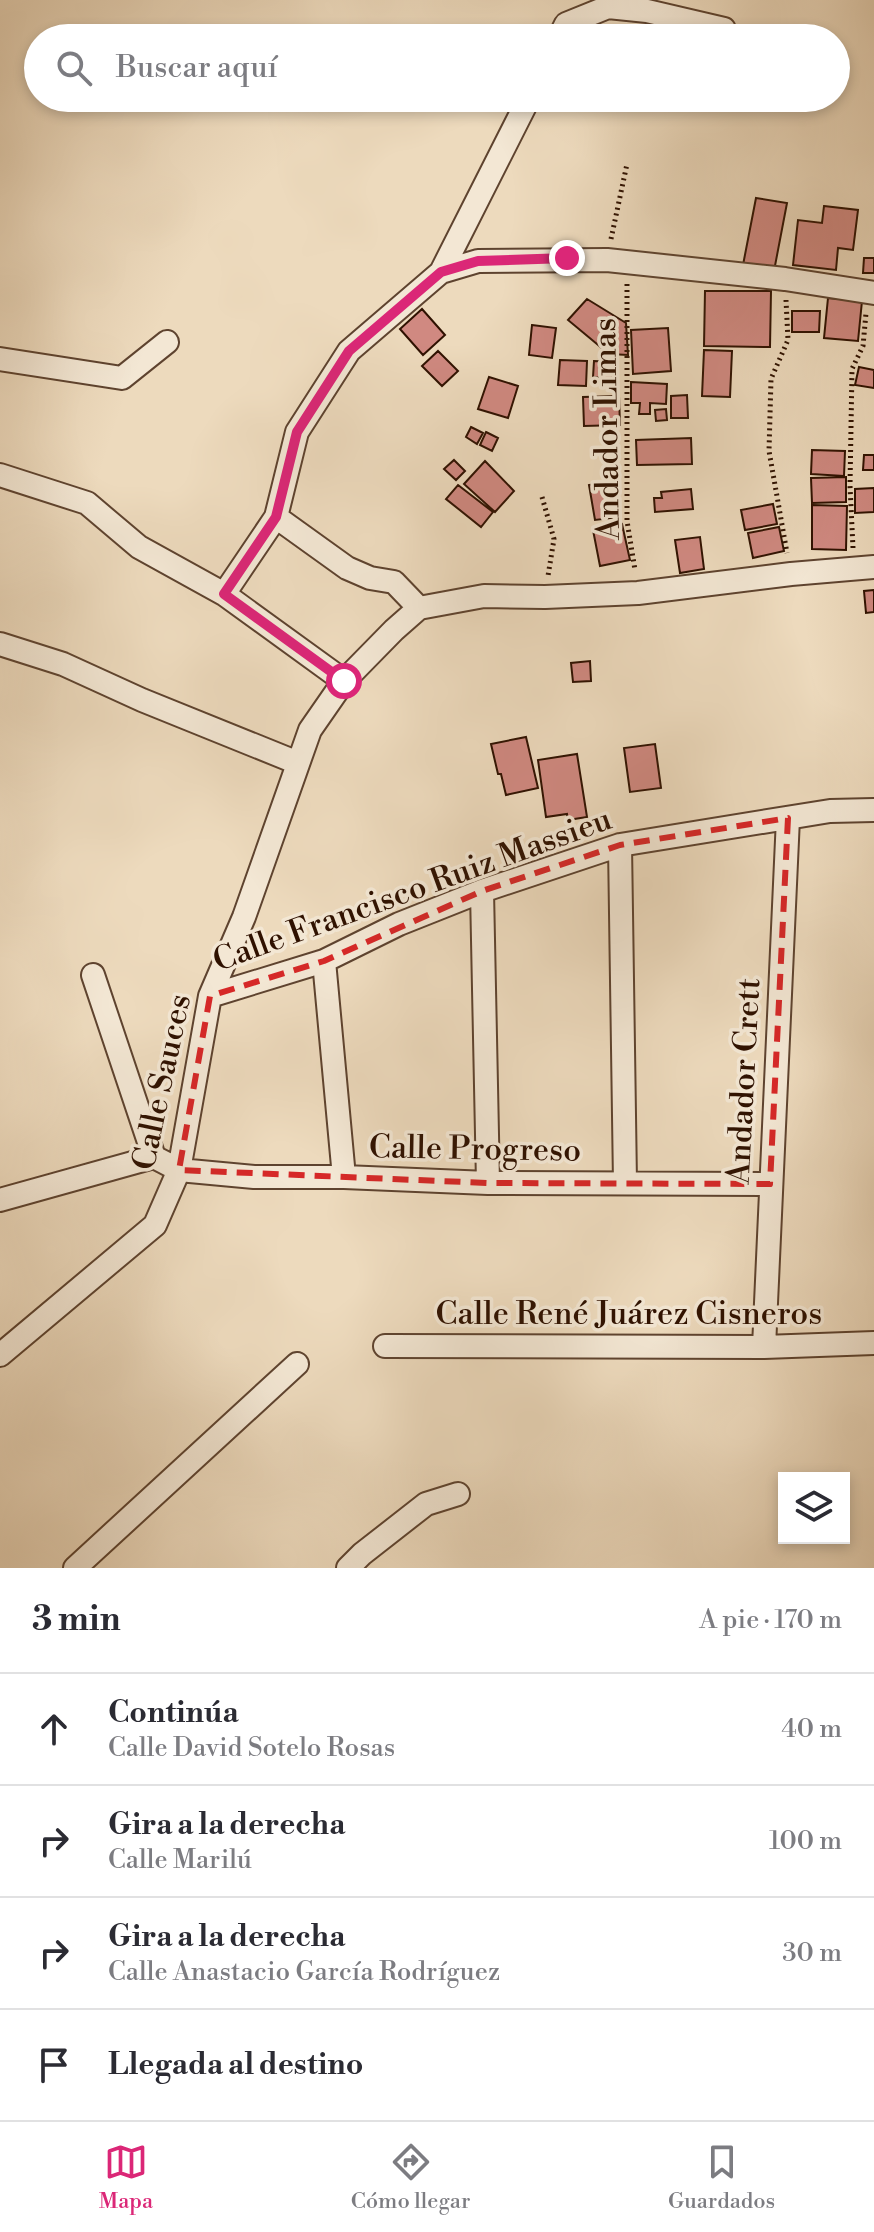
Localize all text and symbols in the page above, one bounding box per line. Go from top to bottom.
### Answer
search box [24,24,850,112]
icon: search [52,46,96,90]
text: Buscar aquí [116,49,278,87]
route end [549,240,585,276]
street label: Andador Limas [585,318,629,541]
route start [326,663,362,699]
street label: Calle Francisco Ruiz Massieu [208,799,617,981]
street label: Andador Crett [719,977,769,1186]
street label: Calle Sauces [124,990,200,1174]
street label: Calle Progreso [369,1127,581,1171]
street label: Calle René Juárez Cisneros [436,1294,822,1334]
map controls [778,1472,850,1544]
button: layers [778,1472,850,1544]
text: 3 min [32,1599,121,1641]
text: A pie · 170 m [699,1604,842,1636]
text: Continúa [108,1694,239,1732]
icon: ahead [32,1707,76,1751]
text: 40 m [781,1713,842,1745]
text: Calle David Sotelo Rosas [108,1732,395,1764]
text: Gira a la derecha [108,1806,345,1844]
icon: right [32,1819,76,1863]
text: 100 m [769,1825,842,1857]
text: Calle Marilú [108,1844,252,1876]
text: Gira a la derecha [108,1918,345,1956]
icon: right [32,1931,76,1975]
text: 30 m [782,1937,842,1969]
text: Calle Anastacio García Rodríguez [108,1956,500,1988]
icon: arrive [32,2043,76,2087]
text: Llegada al destino [108,2046,363,2084]
tab: Mapa [99,2140,153,2215]
tab: Cómo llegar [351,2140,470,2215]
tab: Guardados [668,2140,775,2215]

